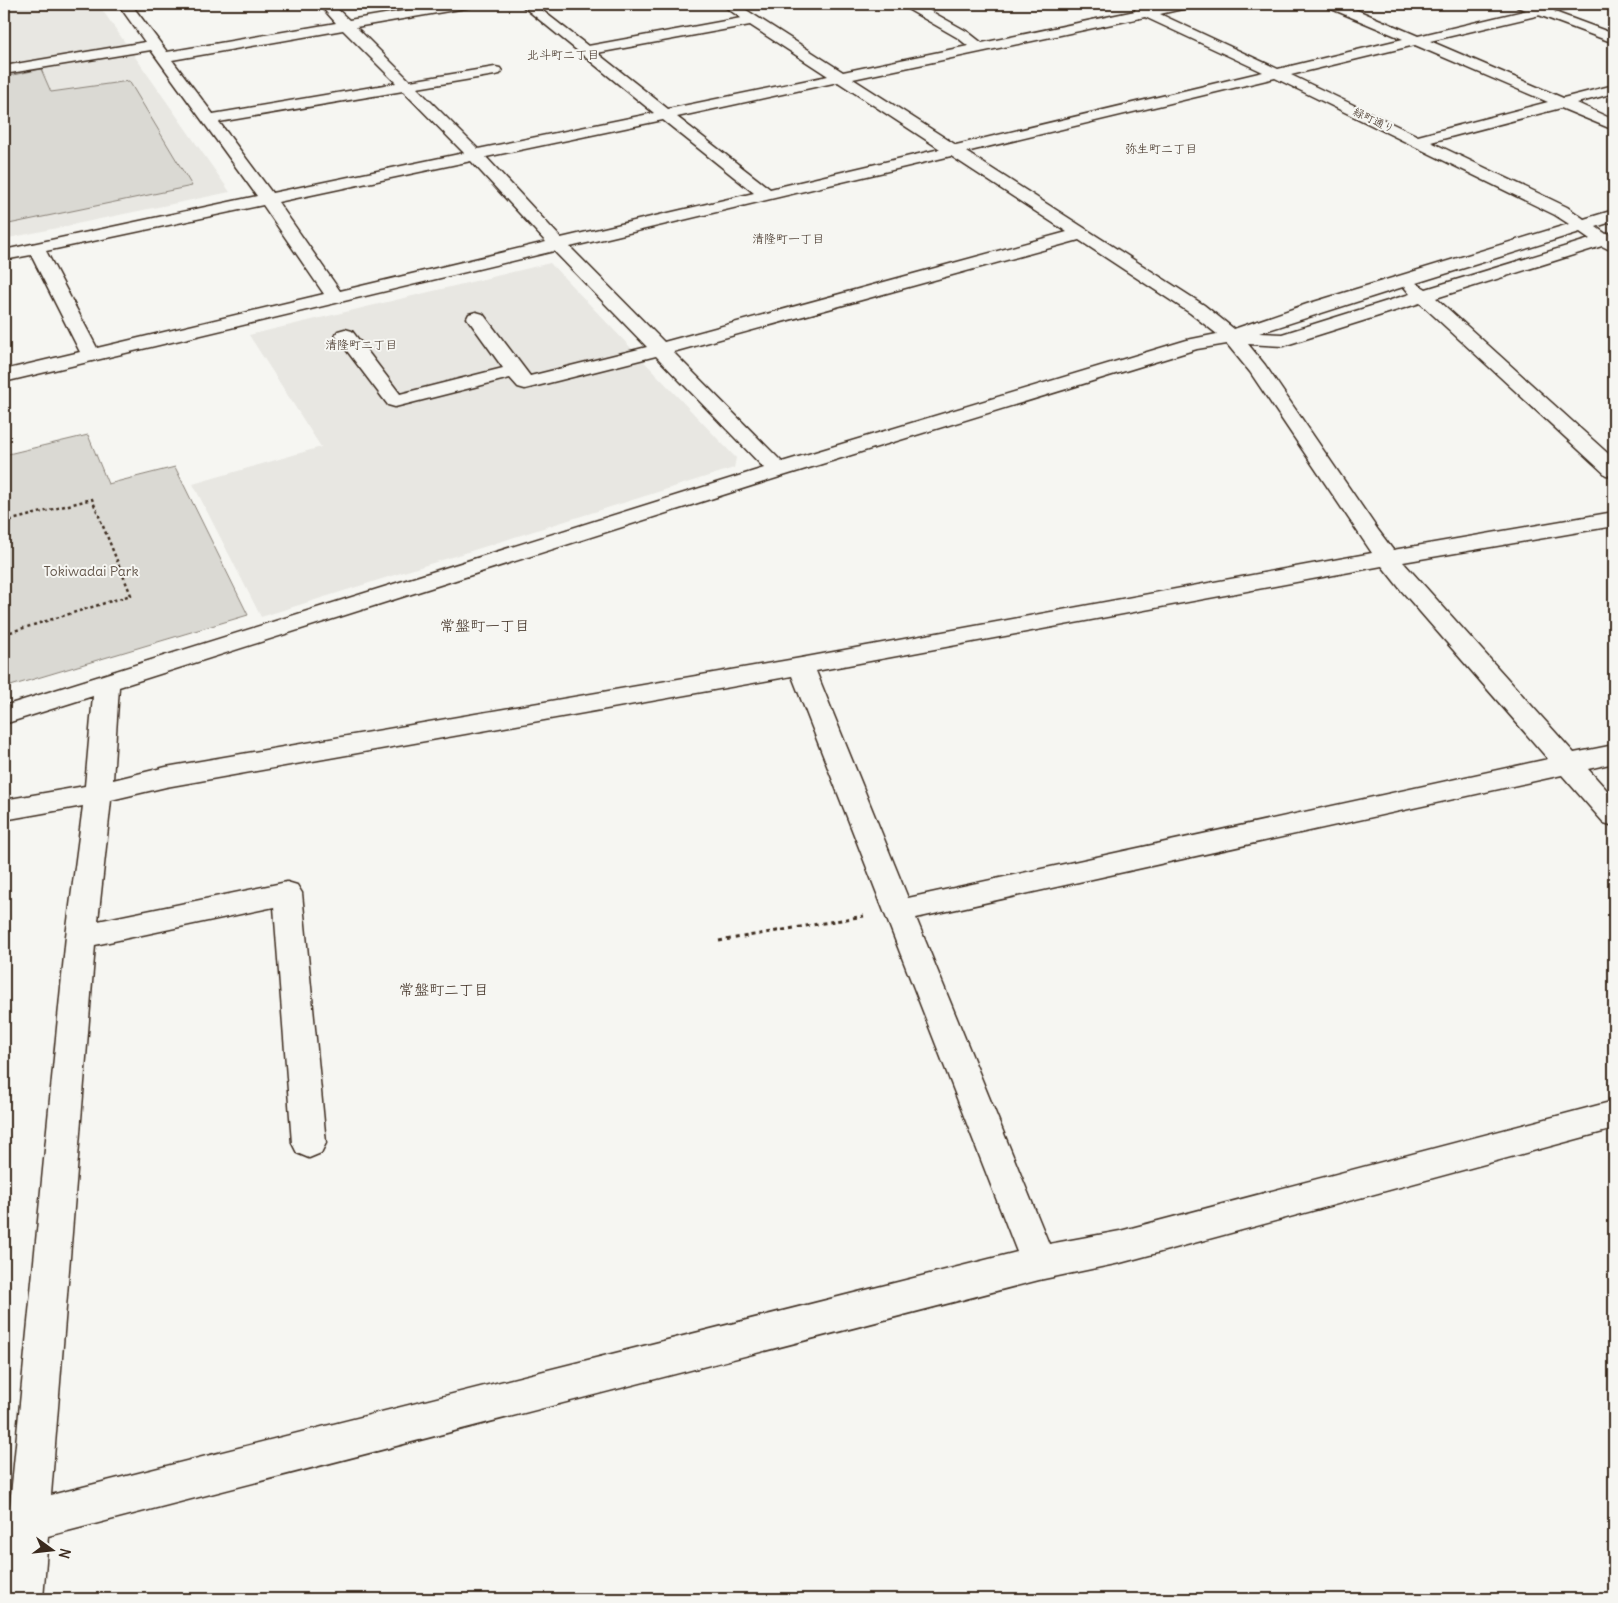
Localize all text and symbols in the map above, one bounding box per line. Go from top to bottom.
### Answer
district label: 北斗町二丁目 [527,47,599,62]
street label: 緑町通り [1351,104,1397,136]
district label: 弥生町二丁目 [1125,141,1197,156]
district label: 清隆町一丁目 [752,231,824,246]
district label: 清隆町二丁目 [325,337,397,352]
park label: Tokiwadai Park [43,562,139,580]
district label: 常盤町一丁目 [440,616,530,635]
district label: 常盤町二丁目 [399,980,489,999]
north arrow [28,1526,78,1576]
text: N [55,1546,75,1560]

